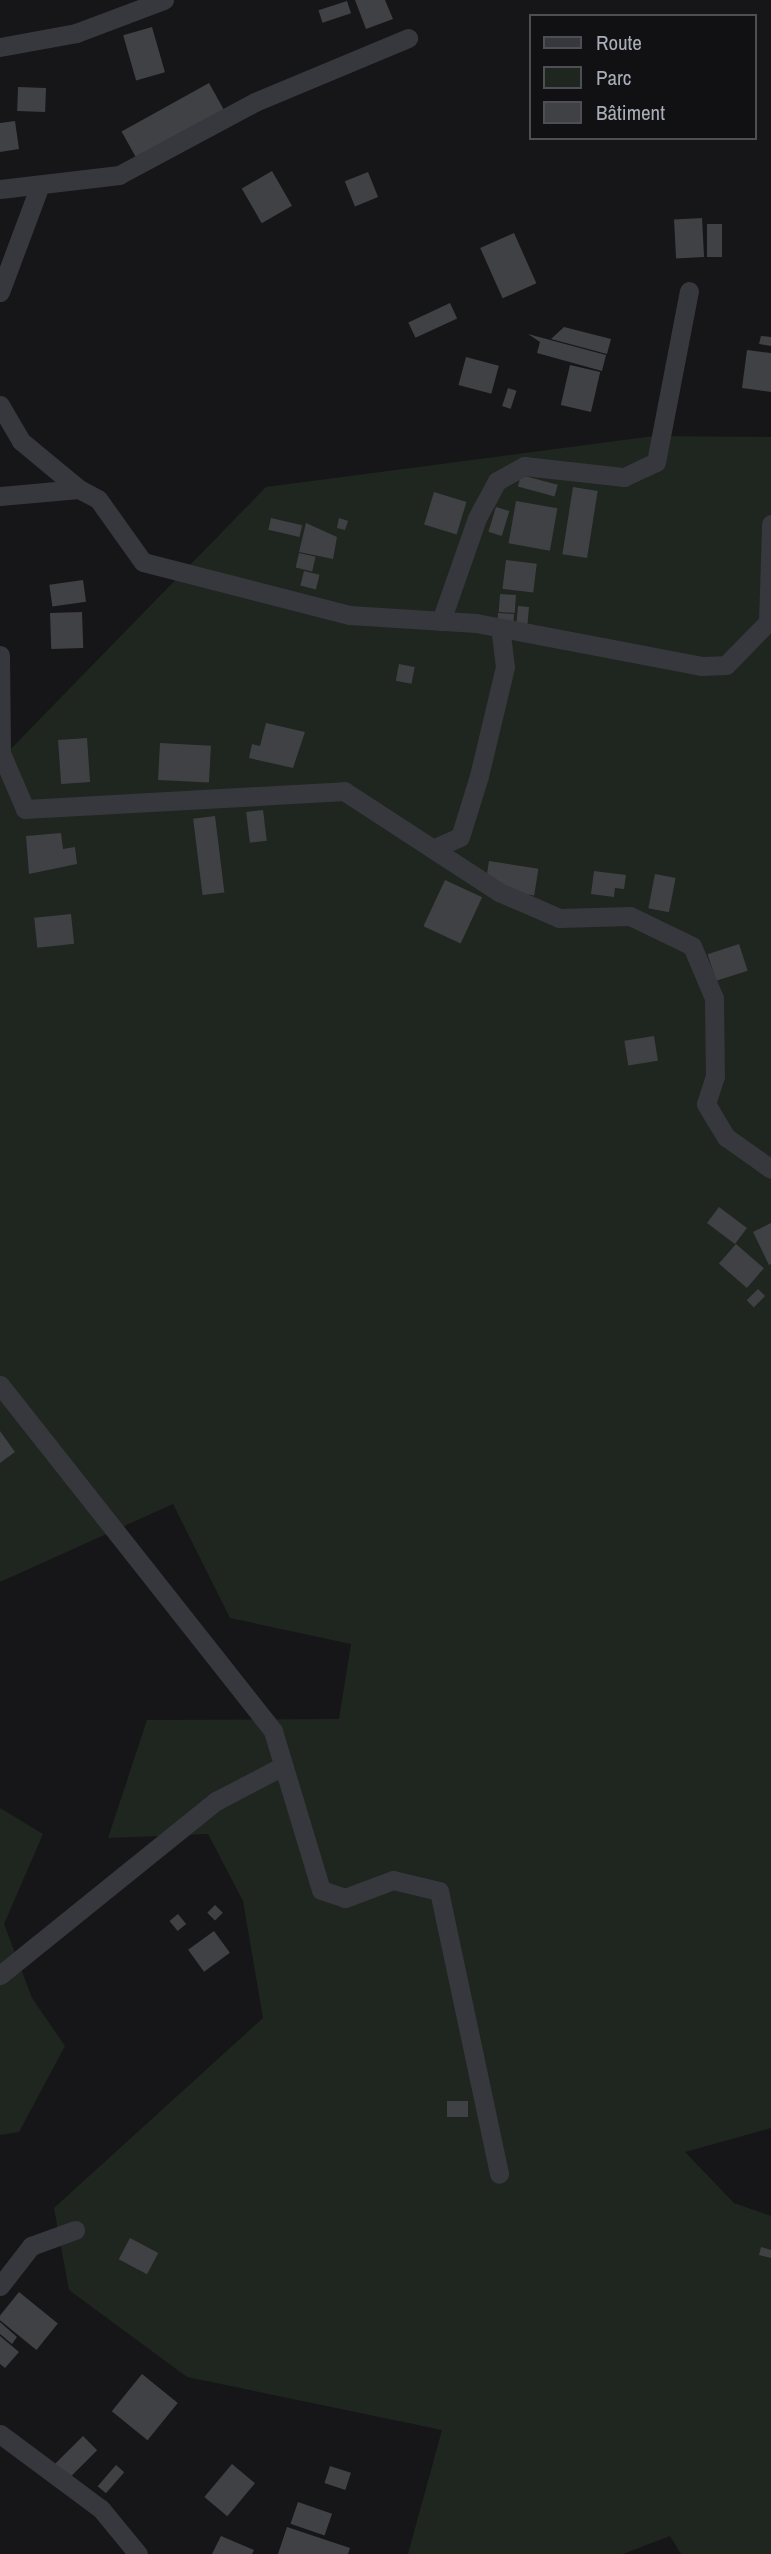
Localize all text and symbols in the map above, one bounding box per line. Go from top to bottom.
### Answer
legend [530,14,757,140]
text: Route [596,28,642,57]
text: Parc [596,63,631,92]
text: Bâtiment [596,98,665,127]

